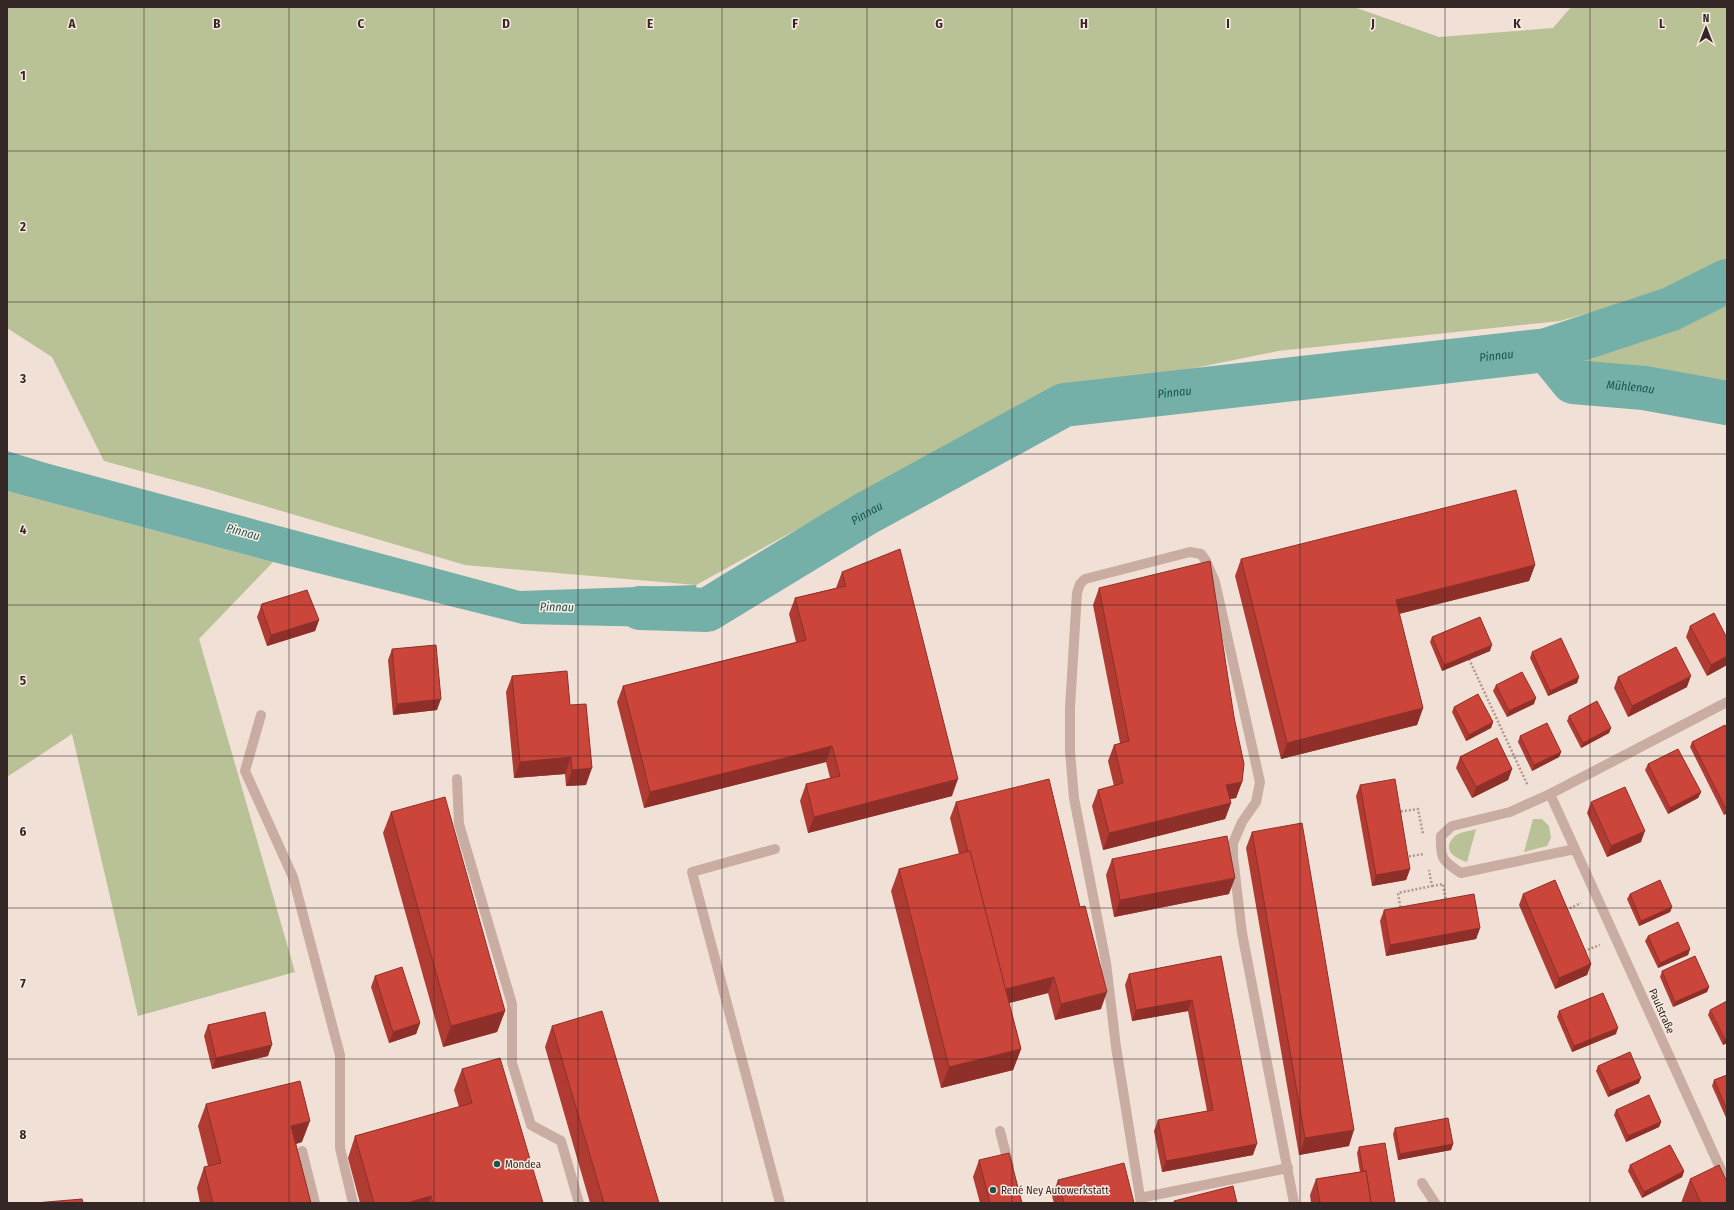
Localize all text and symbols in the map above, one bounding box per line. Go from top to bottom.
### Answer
north arrow [1686,8,1726,48]
text: N [1703,12,1709,25]
text: A [67,16,76,31]
text: B [213,16,221,31]
text: C [358,16,365,31]
text: D [502,16,510,31]
text: E [647,16,653,31]
text: F [792,16,798,31]
text: G [935,16,943,31]
text: H [1080,16,1088,31]
text: I [1226,16,1230,31]
text: J [1370,16,1375,31]
text: K [1513,16,1521,31]
text: L [1659,16,1665,31]
text: 1 [20,68,26,83]
text: 2 [19,219,26,234]
water label: Pinnau [1479,347,1514,365]
text: 3 [19,371,26,386]
water label: Mühlenau [1606,378,1656,397]
water label: Pinnau [1157,384,1192,401]
water label: Pinnau [849,499,885,528]
water label: Pinnau [225,521,261,543]
text: 4 [20,522,27,537]
water label: Pinnau [540,600,574,614]
text: 5 [20,673,26,688]
text: 6 [20,824,27,839]
text: 7 [20,976,26,991]
street label: Paulstraße [1646,987,1677,1036]
text: 8 [20,1127,27,1142]
place label: Mondea [505,1158,541,1171]
marker: Mondea [492,1159,502,1169]
place label: René Ney Autowerkstatt [1001,1184,1109,1197]
marker: René Ney Autowerkstatt [988,1185,998,1195]

